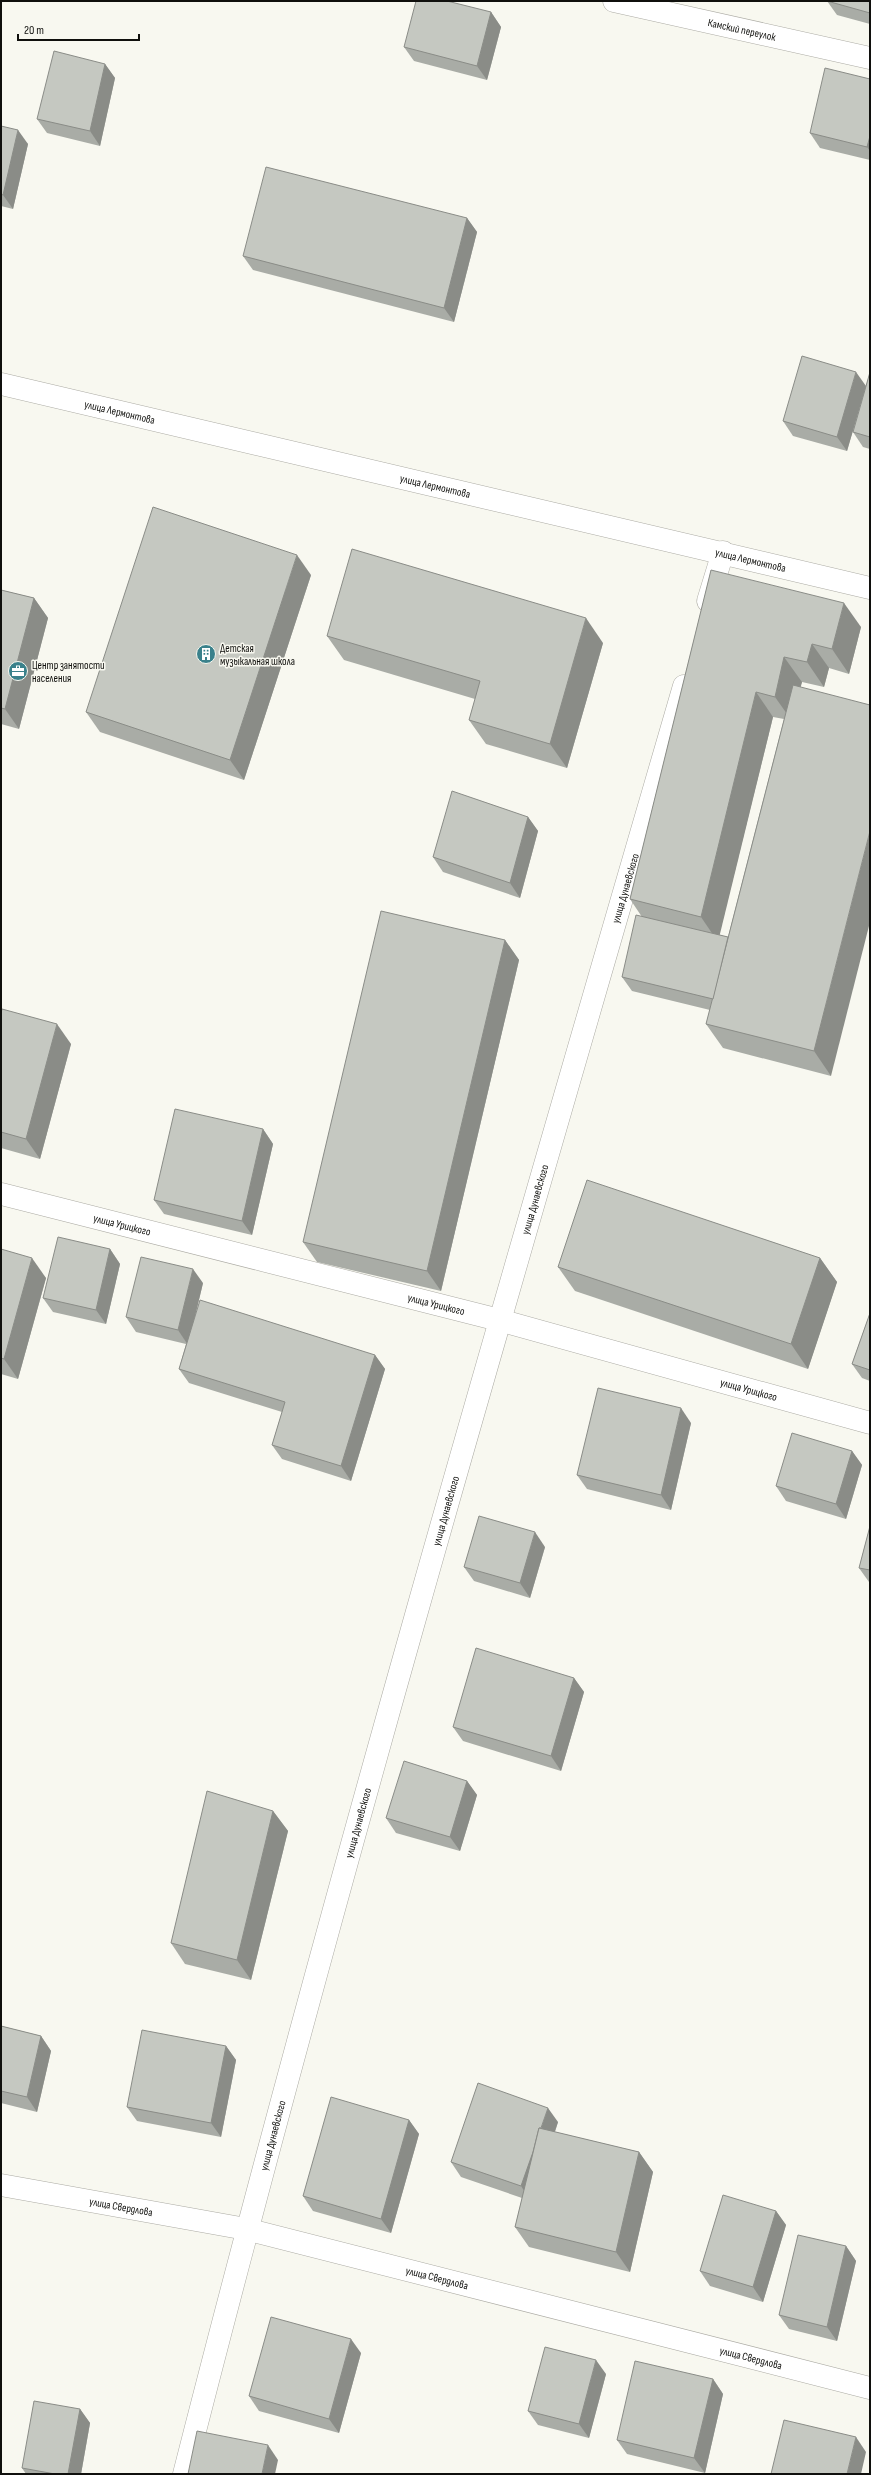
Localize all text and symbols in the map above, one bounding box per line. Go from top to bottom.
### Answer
scale bar [18,16,139,42]
street label: Камский переулок [707,16,778,44]
text: 20 m [24,23,44,38]
street label: улица Лермонтова [83,398,156,427]
street label: улица Лермонтова [399,472,472,501]
street label: улица Лермонтова [714,546,787,575]
place label: Детская музыкальная школа [220,642,295,668]
building icon: Детская музыкальная школа [195,643,217,665]
place label: Центр занятости населения [32,659,105,685]
office icon: Центр занятости населения [7,660,29,682]
street label: улица Дунаевского [609,852,642,925]
street label: улица Дунаевского [519,1163,552,1236]
street label: улица Урицкого [92,1212,152,1239]
street label: улица Урицкого [406,1291,467,1318]
street label: улица Урицкого [719,1376,779,1404]
street label: улица Дунаевского [430,1474,462,1547]
street label: улица Дунаевского [342,1786,374,1859]
street label: улица Дунаевского [257,2099,289,2172]
street label: улица Свердлова [88,2195,154,2219]
street label: улица Свердлова [404,2264,469,2292]
street label: улица Свердлова [718,2344,783,2372]

